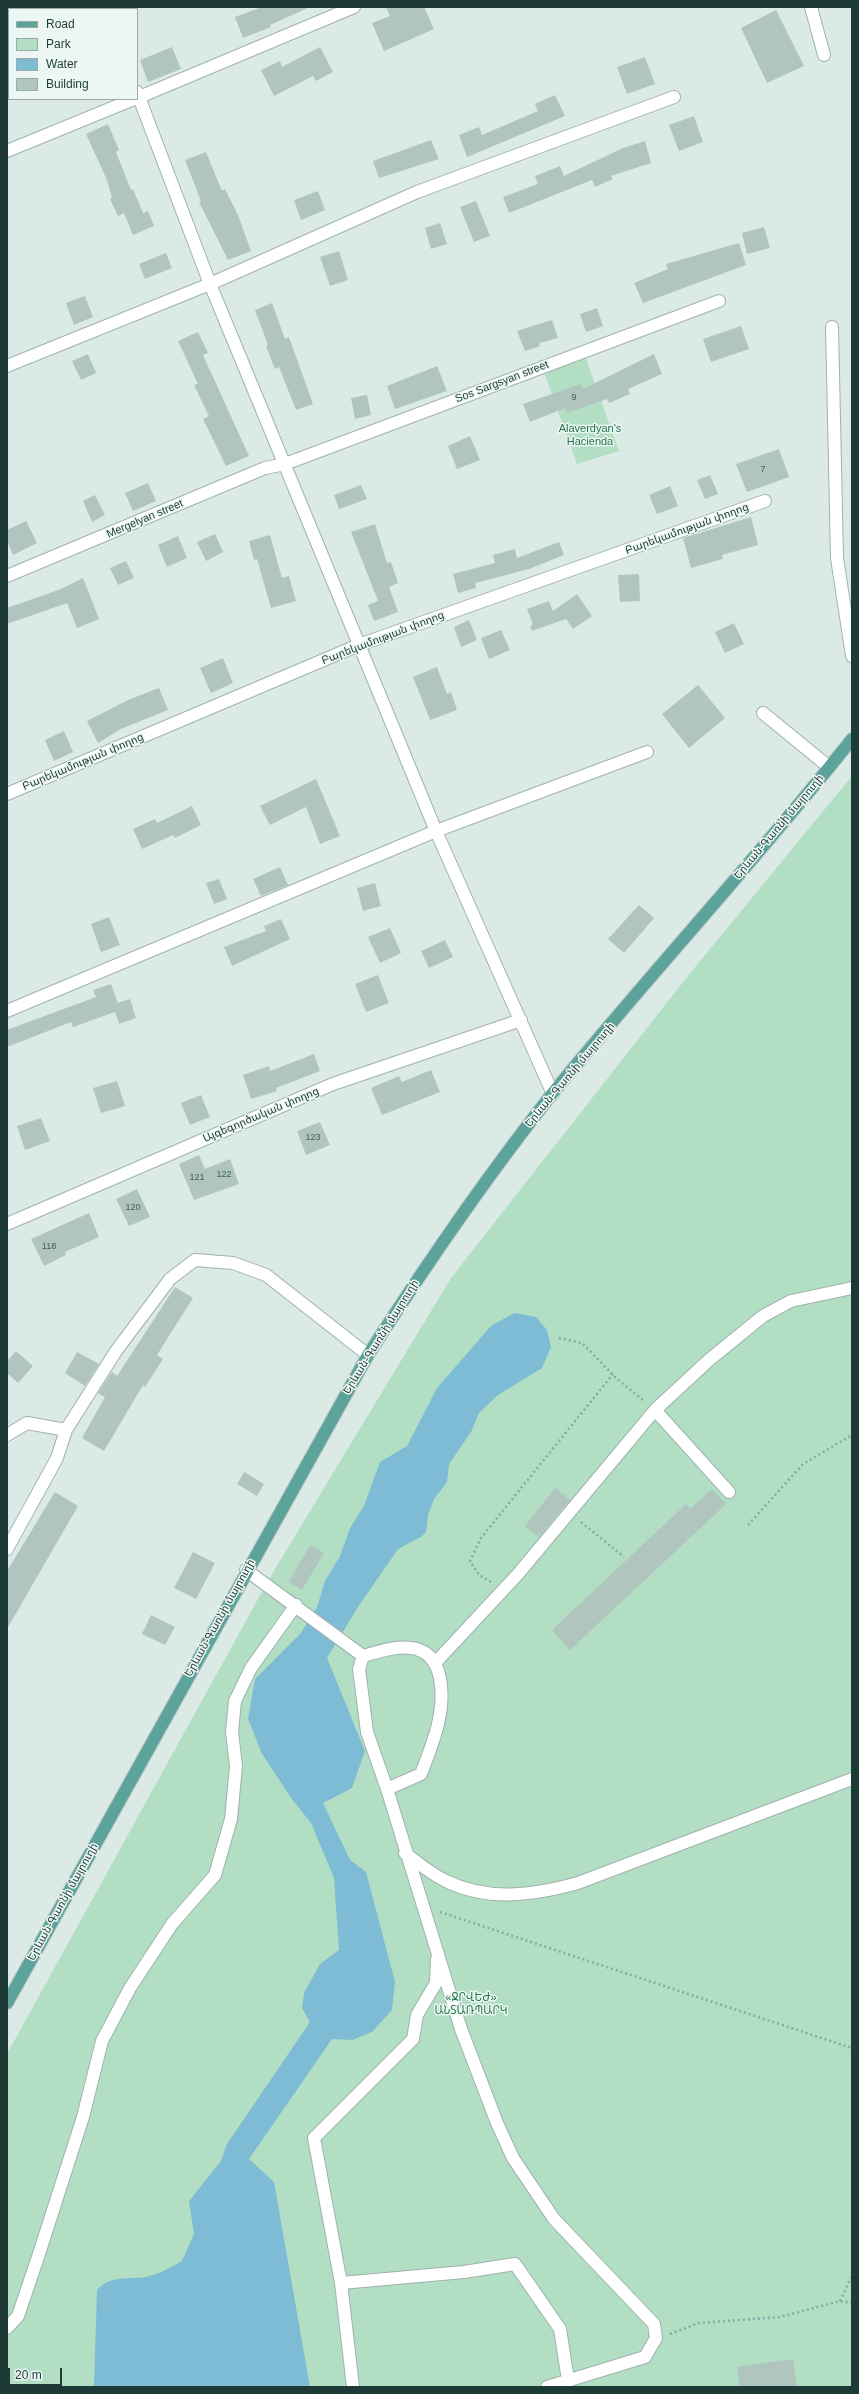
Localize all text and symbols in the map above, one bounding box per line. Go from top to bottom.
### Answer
legend [8,8,138,100]
text: Road [46,17,75,31]
text: Park [46,37,71,51]
text: Water [46,57,78,71]
text: Building [46,77,89,91]
street label: Sos Sargsyan street [453,358,551,406]
house number: 9 [571,393,577,403]
park label: Alaverdyan's Hacienda [559,422,621,448]
house number: 7 [760,465,766,475]
street label: Mergelyan street [105,497,185,541]
street label: Բարեկամության փողոց [623,500,751,558]
street label: Բարեկամության փողոց [320,608,446,668]
street label: Բարեկամության փողոց [20,730,146,794]
street label: Երևան-Գառնի մայրուղի [731,772,827,882]
street label: Երևան-Գառնի մայրուղի [522,1020,618,1130]
street label: Այգեգործական փողոց [201,1084,321,1146]
house number: 123 [305,1133,321,1143]
house number: 122 [216,1170,232,1180]
house number: 121 [189,1173,205,1183]
house number: 120 [125,1203,141,1213]
house number: 118 [42,1242,56,1252]
street label: Երևան-Գառնի մայրուղի [340,1277,422,1397]
street label: Երևան-Գառնի մայրուղի [182,1557,258,1679]
street label: Երևան-Գառնի մայրուղի [25,1841,101,1963]
park label: «ՋՐՎԵԺ» ԱՆՏԱՌՊԱՐԿ [435,1991,507,2017]
scale bar [10,2360,64,2386]
text: 20 m [15,2368,42,2382]

